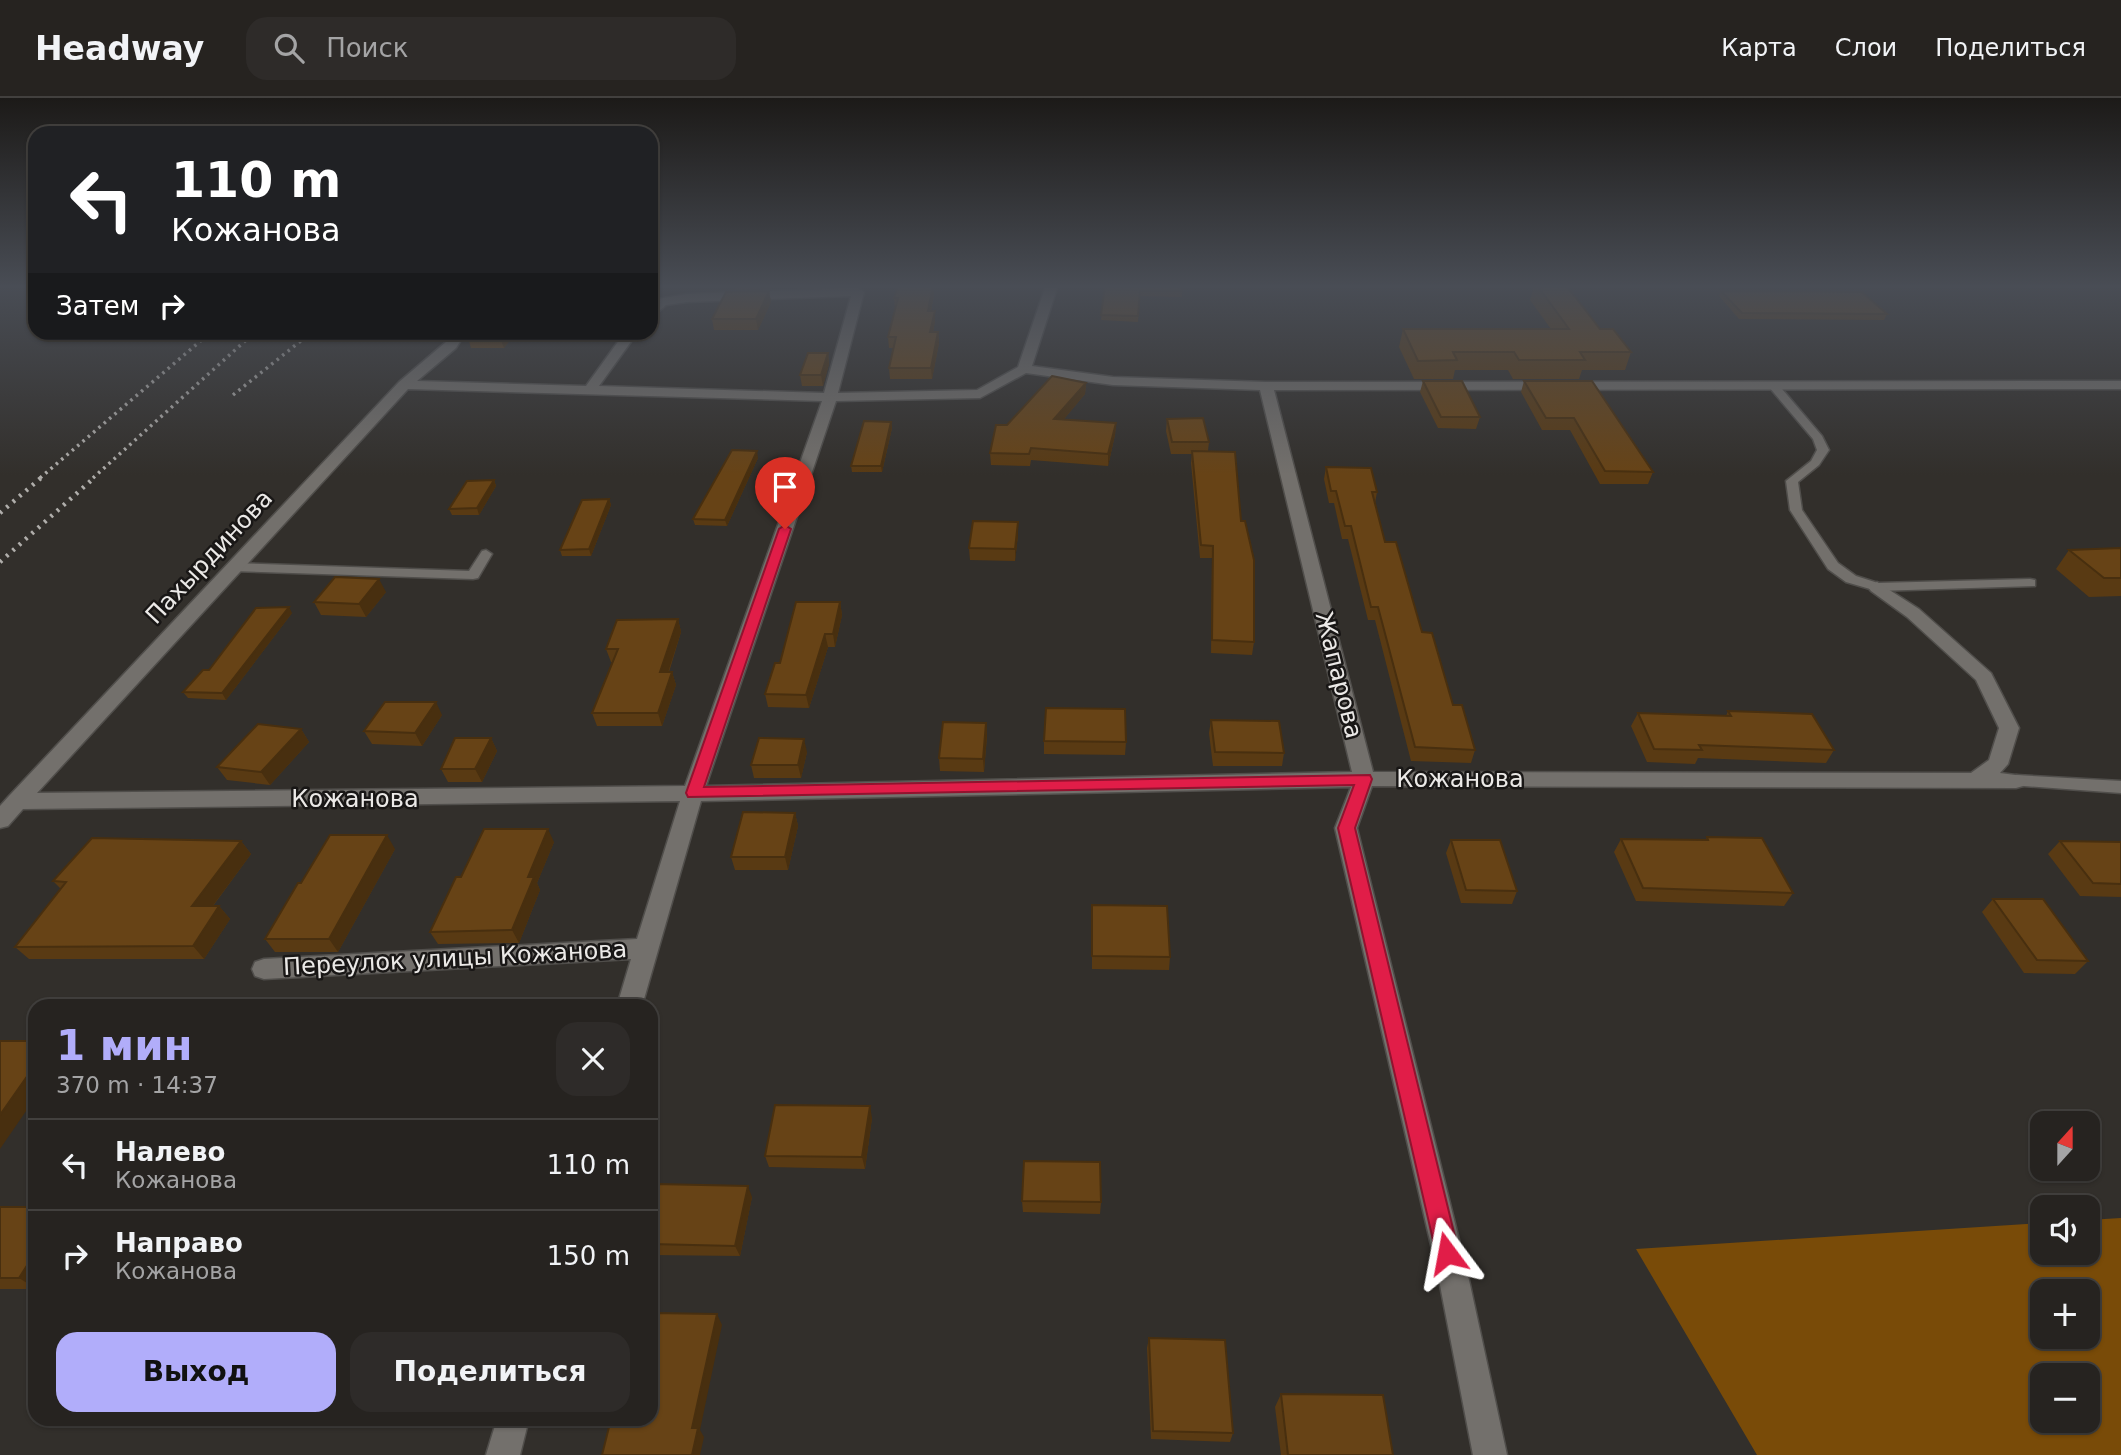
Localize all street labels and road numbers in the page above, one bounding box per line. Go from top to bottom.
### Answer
street label: Пахырдинова [140,484,278,630]
street label: Жапарова [1310,609,1368,741]
street label: Кожанова [1396,765,1524,793]
street label: Кожанова [291,785,419,813]
street label: Переулок улицы Кожанова [282,935,628,981]

